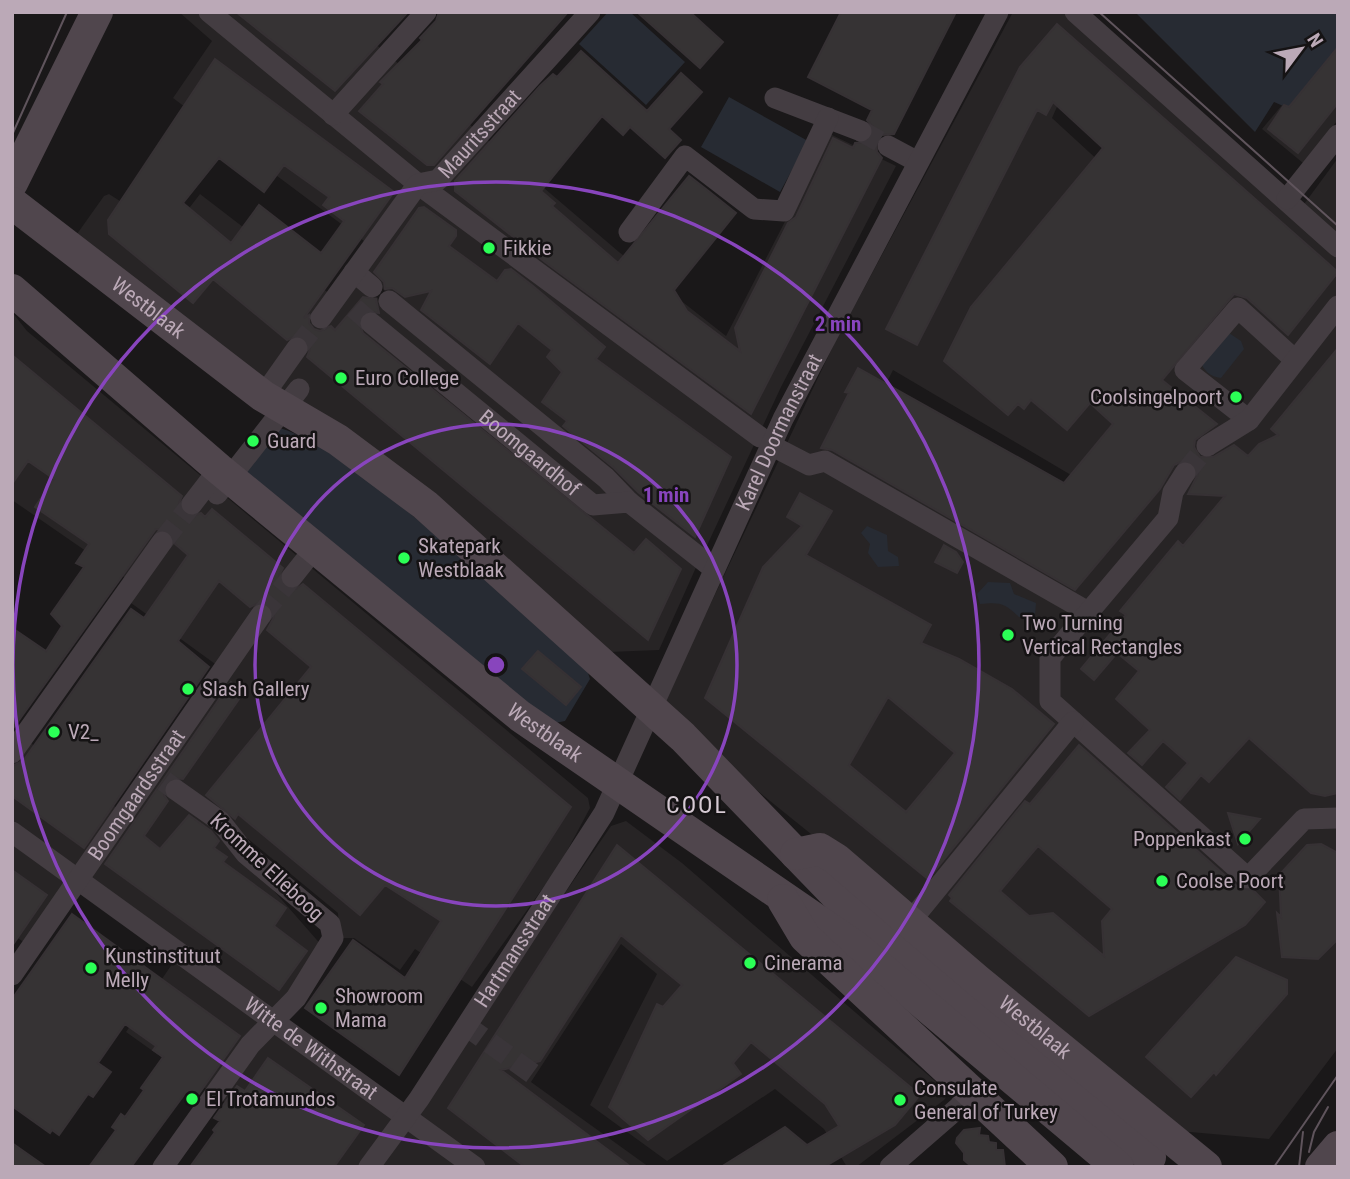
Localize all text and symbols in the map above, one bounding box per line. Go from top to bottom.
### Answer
north arrow [1266,14,1336,84]
text: N [1302,29,1328,51]
street label: Mauritsstraat [433,85,526,183]
place label: Fikkie [503,236,552,260]
marker: Fikkie [481,240,497,256]
street label: Westblaak [107,272,190,344]
text: 2 min [815,312,861,336]
street label: Karel Doormanstraat [731,350,827,514]
place label: Euro College [355,366,459,390]
marker: Euro College [333,370,349,386]
place label: Coolsingelpoort [1090,385,1222,409]
marker: Coolsingelpoort [1228,389,1244,405]
street label: Boomgaardhof [474,405,585,501]
place label: Guard [267,429,316,453]
marker: Guard [245,433,261,449]
text: 1 min [643,483,689,507]
place label: Skatepark Westblaak [418,534,505,582]
marker: Skatepark Westblaak [396,550,412,566]
place label: Two Turning Vertical Rectangles [1022,611,1182,659]
marker: Two Turning Vertical Rectangles [1000,627,1016,643]
centre of rings [484,653,508,677]
place label: Slash Gallery [202,677,310,701]
marker: Slash Gallery [180,681,196,697]
street label: Westblaak [502,698,587,768]
place label: V2_ [68,720,99,744]
marker: V2_ [46,724,62,740]
street label: Boomgaardsstraat [83,725,190,865]
district label: COOL [666,791,728,819]
street label: Kromme Elleboog [205,808,329,926]
place label: Poppenkast [1133,827,1231,851]
marker: Poppenkast [1237,831,1253,847]
place label: Coolse Poort [1176,869,1284,893]
marker: Coolse Poort [1154,873,1170,889]
street label: Hartmansstraat [470,890,560,1012]
place label: Kunstinstituut Melly [105,944,221,992]
place label: Cinerama [764,951,843,975]
marker: Cinerama [742,955,758,971]
marker: Kunstinstituut Melly [83,960,99,976]
place label: Showroom Mama [335,984,423,1032]
street label: Westblaak [994,991,1076,1064]
street label: Witte de Withstraat [240,992,382,1104]
marker: Showroom Mama [313,1000,329,1016]
place label: Consulate General of Turkey [914,1076,1058,1124]
place label: El Trotamundos [206,1087,336,1111]
marker: El Trotamundos [184,1091,200,1107]
marker: Consulate General of Turkey [892,1092,908,1108]

